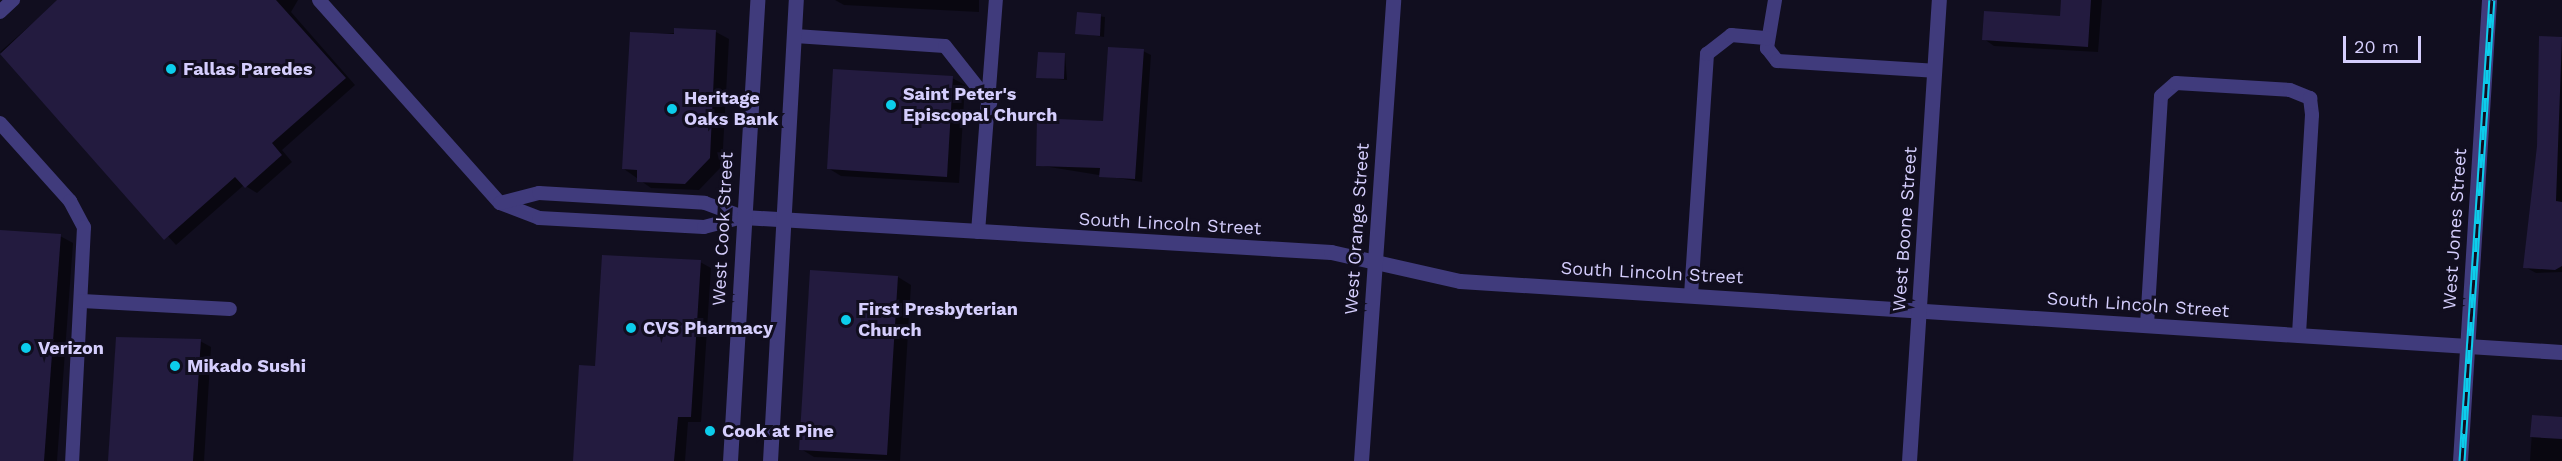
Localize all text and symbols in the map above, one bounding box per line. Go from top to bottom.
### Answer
scale bar [2346,24,2424,62]
text: 20 m [2354,36,2399,57]
place label: Fallas Paredes [183,58,312,80]
marker: Fallas Paredes [164,62,178,76]
place label: Saint Peter's Episcopal Church [903,84,1058,127]
place label: Heritage Oaks Bank [684,88,779,130]
marker: Saint Peter's Episcopal Church [884,98,898,112]
marker: Heritage Oaks Bank [665,102,679,116]
street label: West Orange Street [1340,142,1374,316]
street label: West Boone Street [1888,146,1922,312]
street label: West Jones Street [2439,147,2471,311]
street label: West Cook Street [708,151,738,307]
street label: South Lincoln Street [1078,208,1262,240]
street label: South Lincoln Street [1560,257,1744,289]
street label: South Lincoln Street [2046,288,2230,322]
place label: First Presbyterian Church [858,299,1018,342]
marker: First Presbyterian Church [839,313,853,327]
place label: CVS Pharmacy [643,317,773,339]
marker: CVS Pharmacy [624,321,638,335]
place label: Verizon [38,337,104,359]
marker: Verizon [19,341,33,355]
place label: Mikado Sushi [187,355,306,377]
marker: Mikado Sushi [168,359,182,373]
place label: Cook at Pine [722,420,834,442]
marker: Cook at Pine [703,424,717,438]

